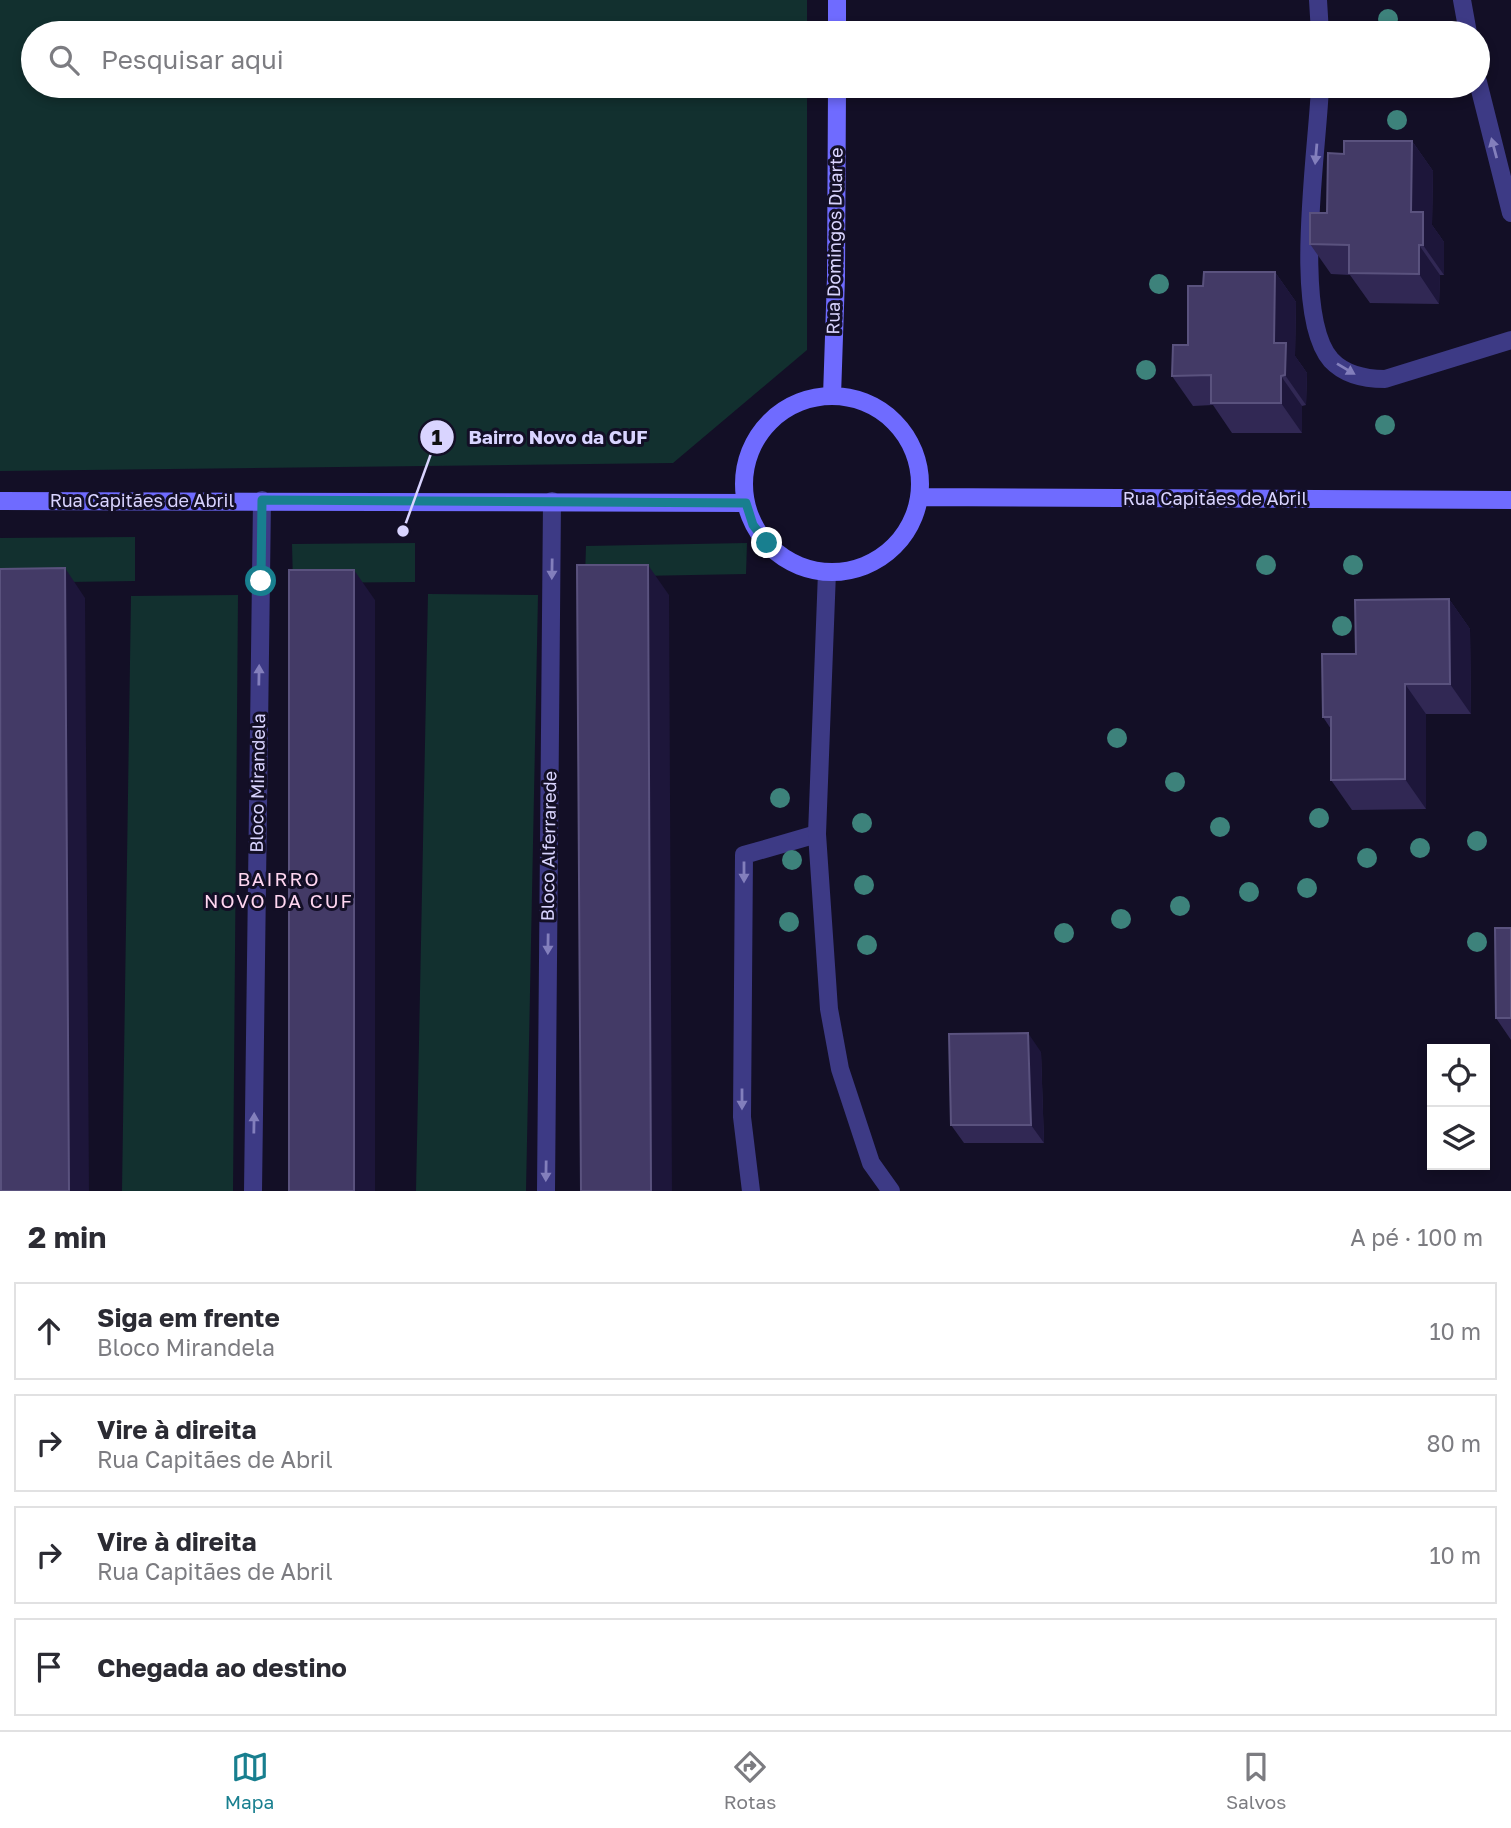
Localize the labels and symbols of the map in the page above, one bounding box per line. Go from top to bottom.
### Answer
one-way arrow [1488,137,1499,159]
one-way arrow [1310,143,1321,165]
street label: Rua Domingos Duarte [821,147,847,335]
one-way arrow [1336,363,1355,375]
callout: Bairro Novo da CUF [419,417,661,457]
text: 1 [432,424,443,450]
text: Bairro Novo da CUF [468,425,648,448]
street label: Rua Capitães de Abril [1123,487,1307,509]
street label: Rua Capitães de Abril [50,489,234,511]
route end [751,527,782,558]
one-way arrow [546,558,558,580]
route start [245,565,276,596]
one-way arrow [254,664,265,686]
street label: Bloco Mirandela [245,713,269,853]
street label: Bloco Alferrarede [536,771,560,921]
one-way arrow [738,861,749,883]
district label: BAIRRO NOVO DA CUF [204,867,354,912]
one-way arrow [542,933,554,955]
one-way arrow [736,1088,748,1110]
one-way arrow [248,1112,260,1134]
one-way arrow [540,1160,552,1182]

